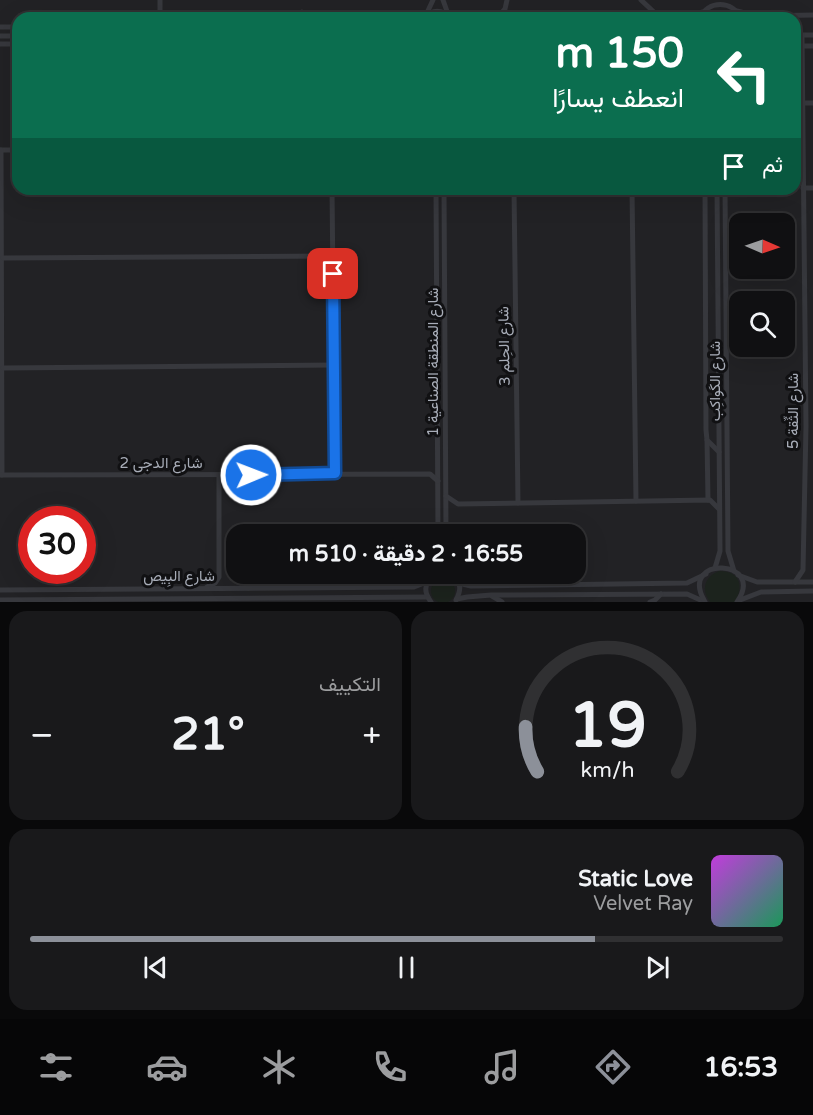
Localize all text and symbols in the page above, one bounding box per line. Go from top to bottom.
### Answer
text: 150 m [555,28,684,79]
icon: left [705,36,783,114]
text: انعطف يسارًا [552,82,684,115]
icon: arrive [717,150,750,183]
text: ثم [762,152,783,178]
north arrow [729,213,795,279]
map controls [729,213,795,357]
pin [307,248,358,299]
icon: arrive [316,257,349,290]
street label: شارع المنطقة الصناعية 1 [424,287,444,436]
button: search [729,291,795,357]
street label: شارع الحِلم 3 [494,306,516,386]
street label: شارع الكَواكِب [706,341,726,421]
street label: شارع الثِّقة 5 [783,373,804,449]
position arrow [219,443,283,507]
street label: شارع الدجى 2 [120,454,203,474]
speed limit sign: 30 [18,506,96,584]
text: 16:55 · 2 دقيقة · 510 m [289,541,523,567]
street label: شارع البِيص [143,567,215,587]
text: التكييف [319,673,381,697]
text: 19 [568,689,647,764]
text: 21° [171,708,245,762]
text: − [30,716,54,755]
text: + [362,716,381,755]
text: km/h [581,758,634,784]
text: Static Love [578,866,693,892]
text: Velvet Ray [593,892,693,916]
icon: previous [139,951,172,984]
icon: pause [390,951,423,984]
icon: next [641,951,674,984]
icon: filters [35,1046,77,1088]
icon: car [146,1046,188,1088]
icon: climate [258,1046,300,1088]
icon: phone [369,1046,411,1088]
icon: music [481,1046,523,1088]
icon: directions [592,1046,634,1088]
text: 16:53 [703,1051,778,1084]

